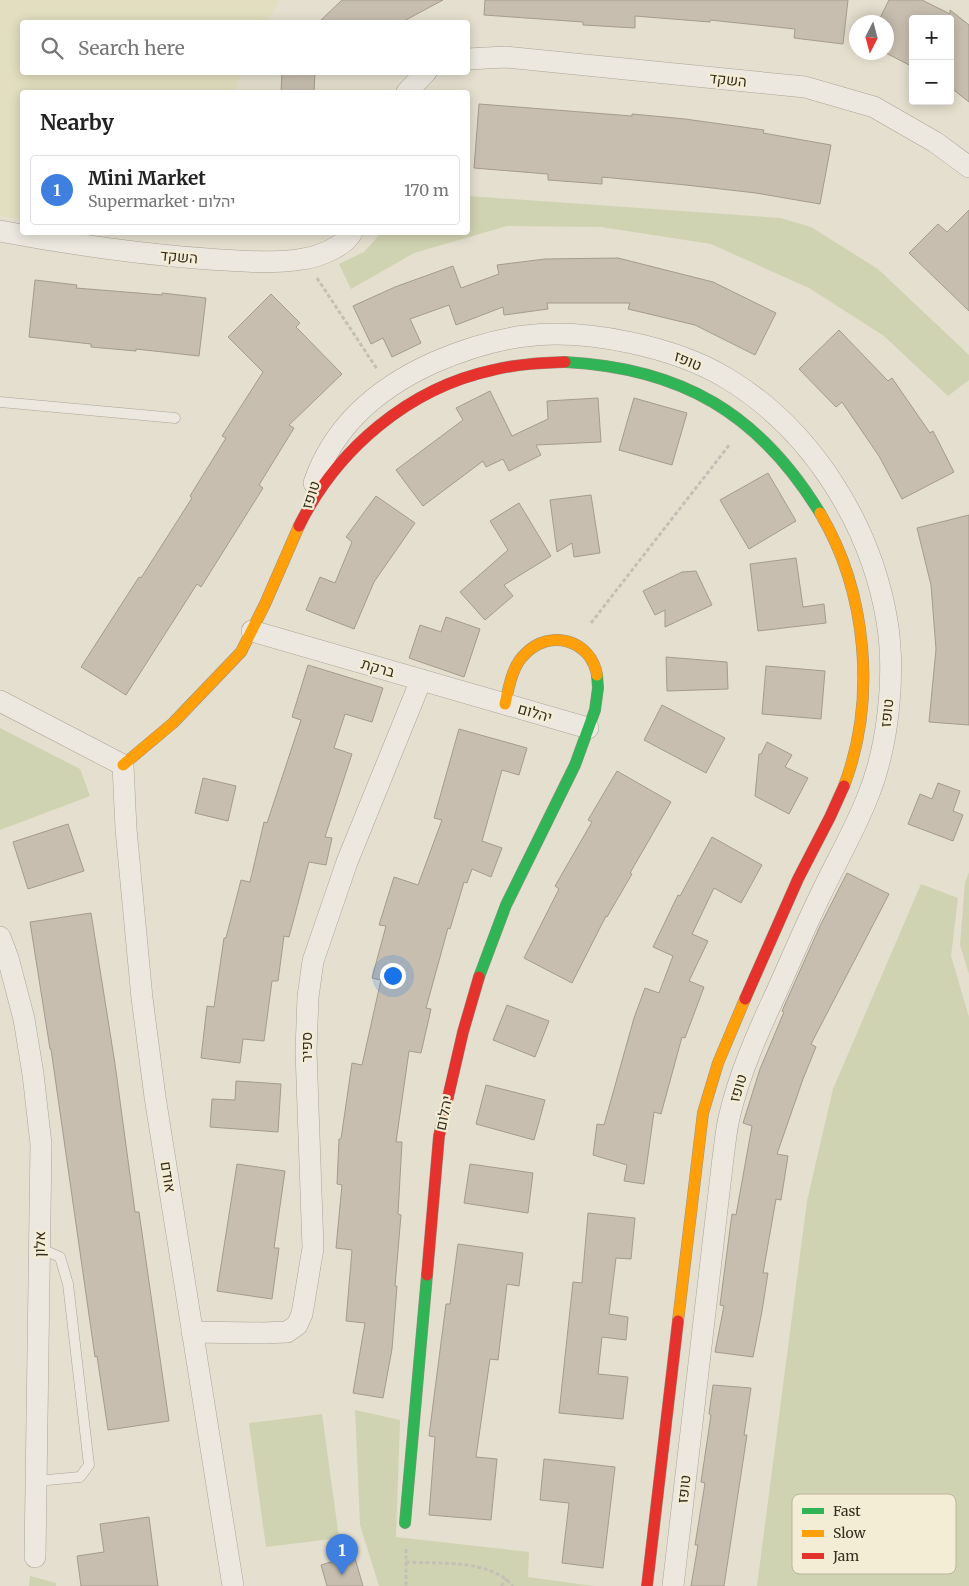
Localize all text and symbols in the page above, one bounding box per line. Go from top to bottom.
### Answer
north arrow [849,15,894,60]
map controls [909,15,954,105]
button: + [909,15,954,60]
search box [20,20,470,75]
icon: search [38,34,66,62]
text: Search here [78,36,185,60]
button: − [909,60,954,105]
street label: השקד [708,68,748,91]
text: Nearby [40,109,114,136]
text: Mini Market [88,166,206,190]
text: 1 [53,180,61,200]
text: 170 m [404,180,449,200]
text: Supermarket · יהלום [88,191,235,211]
street label: השקד [159,245,199,268]
street label: טופז [671,346,705,375]
street label: טופז [297,478,324,511]
street label: ברקת [359,654,397,681]
street label: טופז [876,698,897,728]
street label: יהלום [516,699,555,726]
your location [380,963,406,989]
street label: ספיר [297,1032,316,1062]
street label: טופז [724,1072,751,1104]
street label: יהלום [431,1094,456,1132]
street label: אודם [157,1160,180,1194]
street label: אלון [30,1231,49,1257]
street label: טופז [672,1474,695,1504]
legend [792,1494,956,1574]
text: Fast [833,1502,861,1520]
text: Slow [833,1524,866,1542]
pin: 1 [326,1534,358,1575]
text: Jam [832,1547,859,1565]

